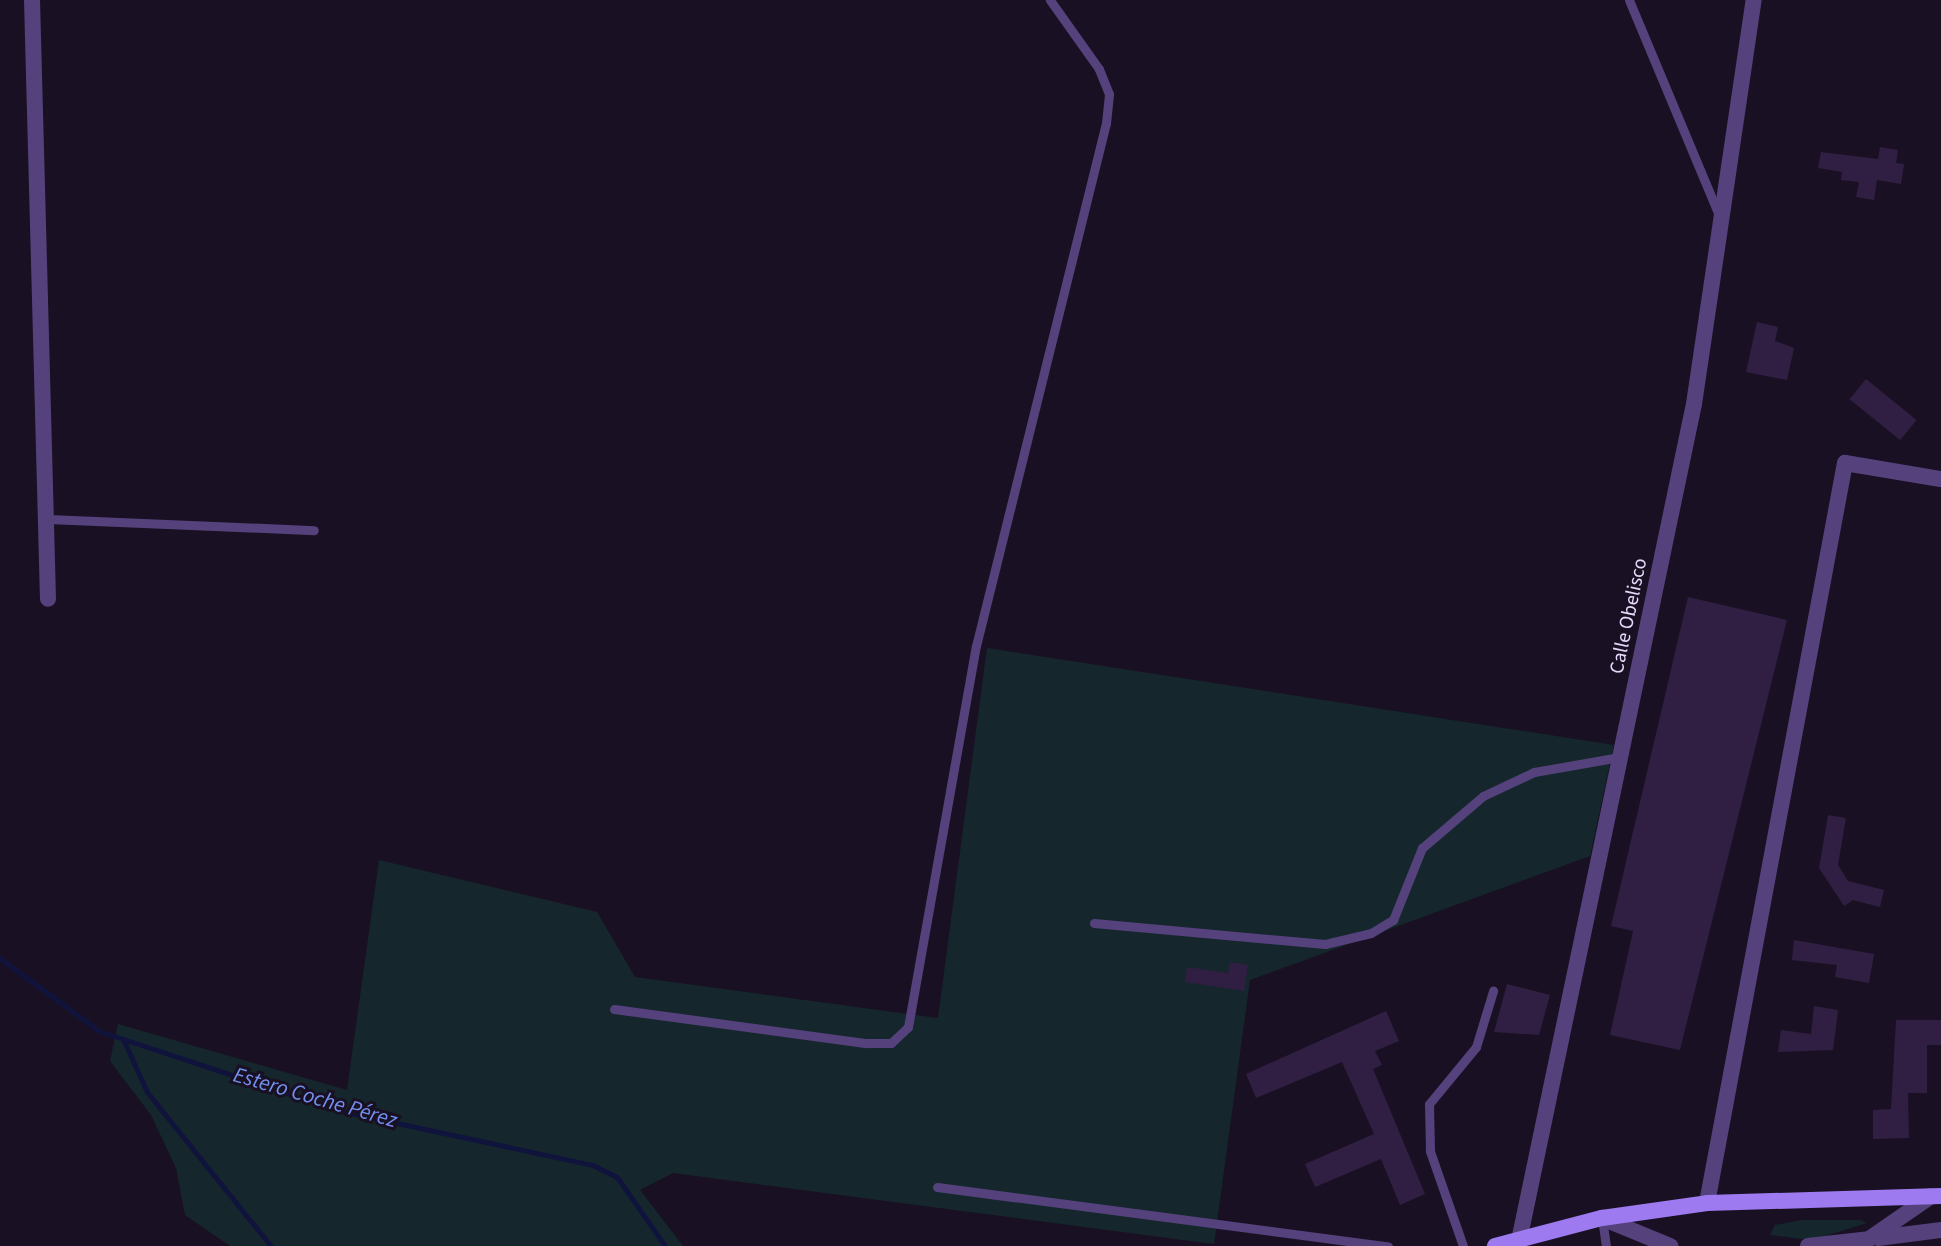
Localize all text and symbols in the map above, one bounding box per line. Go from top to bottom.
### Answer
street label: Calle Obelisco [1605,556,1653,676]
water label: Estero Coche Pérez [230,1062,400,1134]

